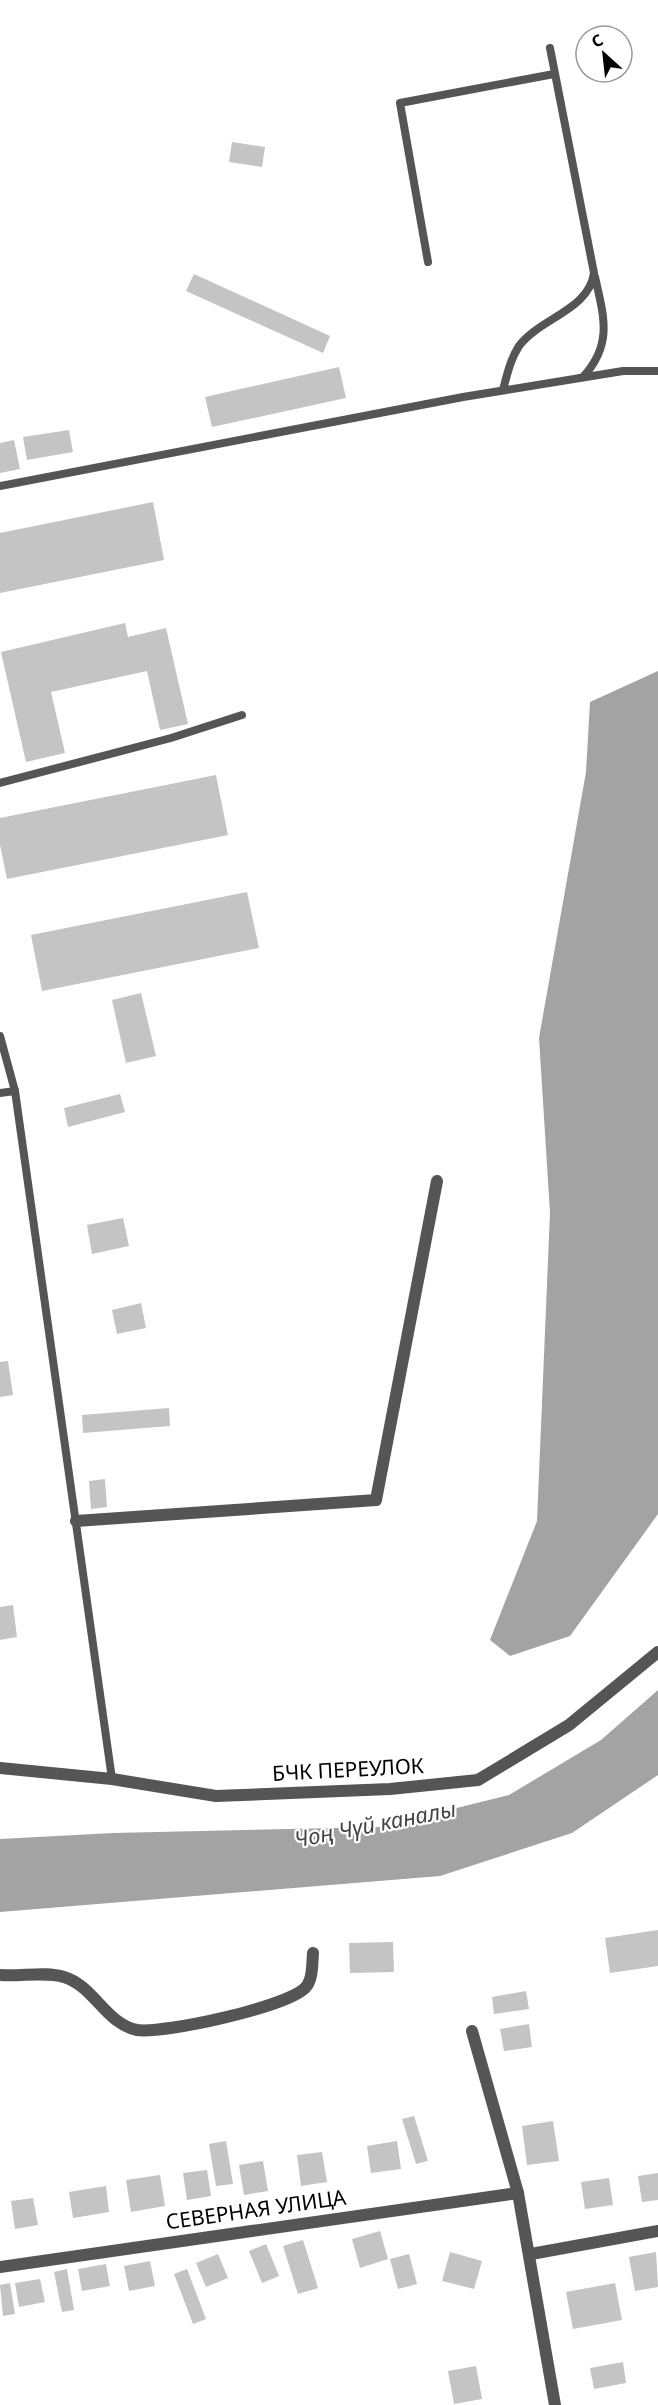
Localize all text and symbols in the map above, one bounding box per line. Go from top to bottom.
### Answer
north arrow [574,24,634,84]
text: С [588,28,607,53]
street label: БЧК ПЕРЕУЛОК [271,1751,425,1787]
water label: Чоң Чүй каналы [291,1793,458,1853]
street label: СЕВЕРНАЯ УЛИЦА [164,2182,348,2236]

